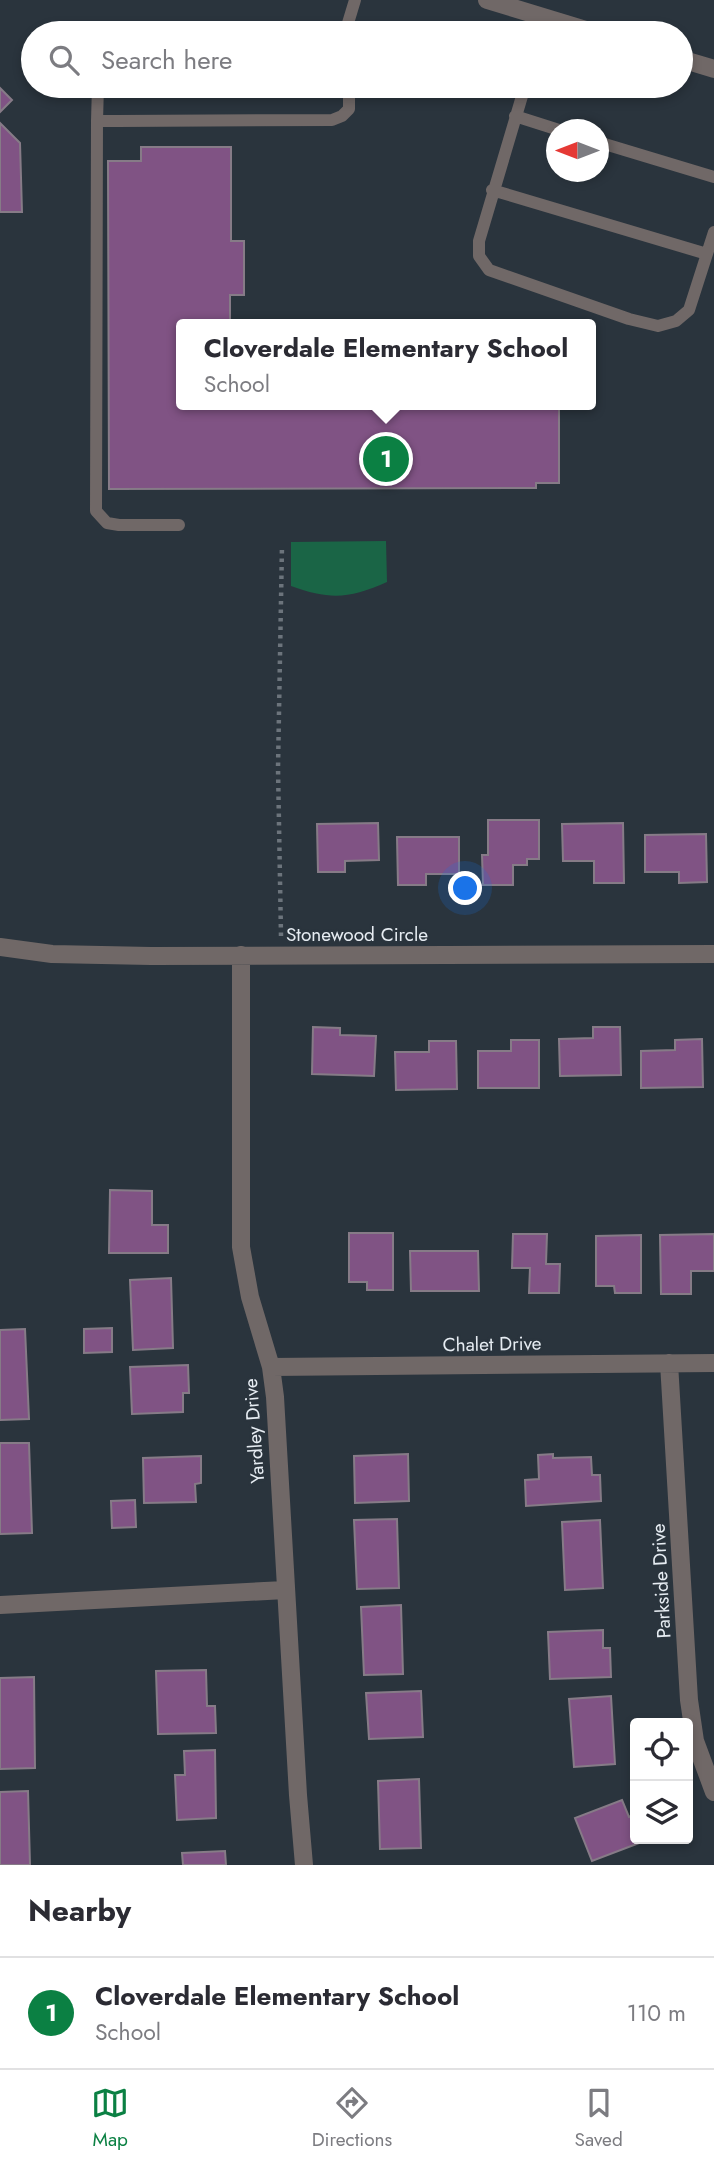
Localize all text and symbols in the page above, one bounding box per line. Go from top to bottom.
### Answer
search box [21,21,693,98]
icon: search [45,41,83,79]
text: Search here [101,41,233,79]
north arrow [546,119,609,182]
popup [176,319,596,410]
text: Cloverdale Elementary School [204,329,568,367]
text: School [204,367,270,401]
pin: 1 [363,433,409,485]
your location [448,871,482,905]
street label: Stonewood Circle [286,921,428,948]
street label: Chalet Drive [442,1330,542,1358]
street label: Yardley Drive [237,1377,271,1485]
street label: Parkside Drive [644,1523,677,1639]
map controls [630,1718,693,1844]
button: locate [630,1718,693,1781]
button: layers [630,1781,693,1844]
text: Nearby [28,1889,131,1932]
text: Cloverdale Elementary School [95,1977,459,2015]
text: 1 [45,1996,57,2030]
text: 110 m [627,1996,686,2030]
text: School [95,2015,161,2049]
tab: Map [91,2084,129,2153]
tab: Directions [312,2084,392,2153]
tab: Saved [575,2084,623,2153]

